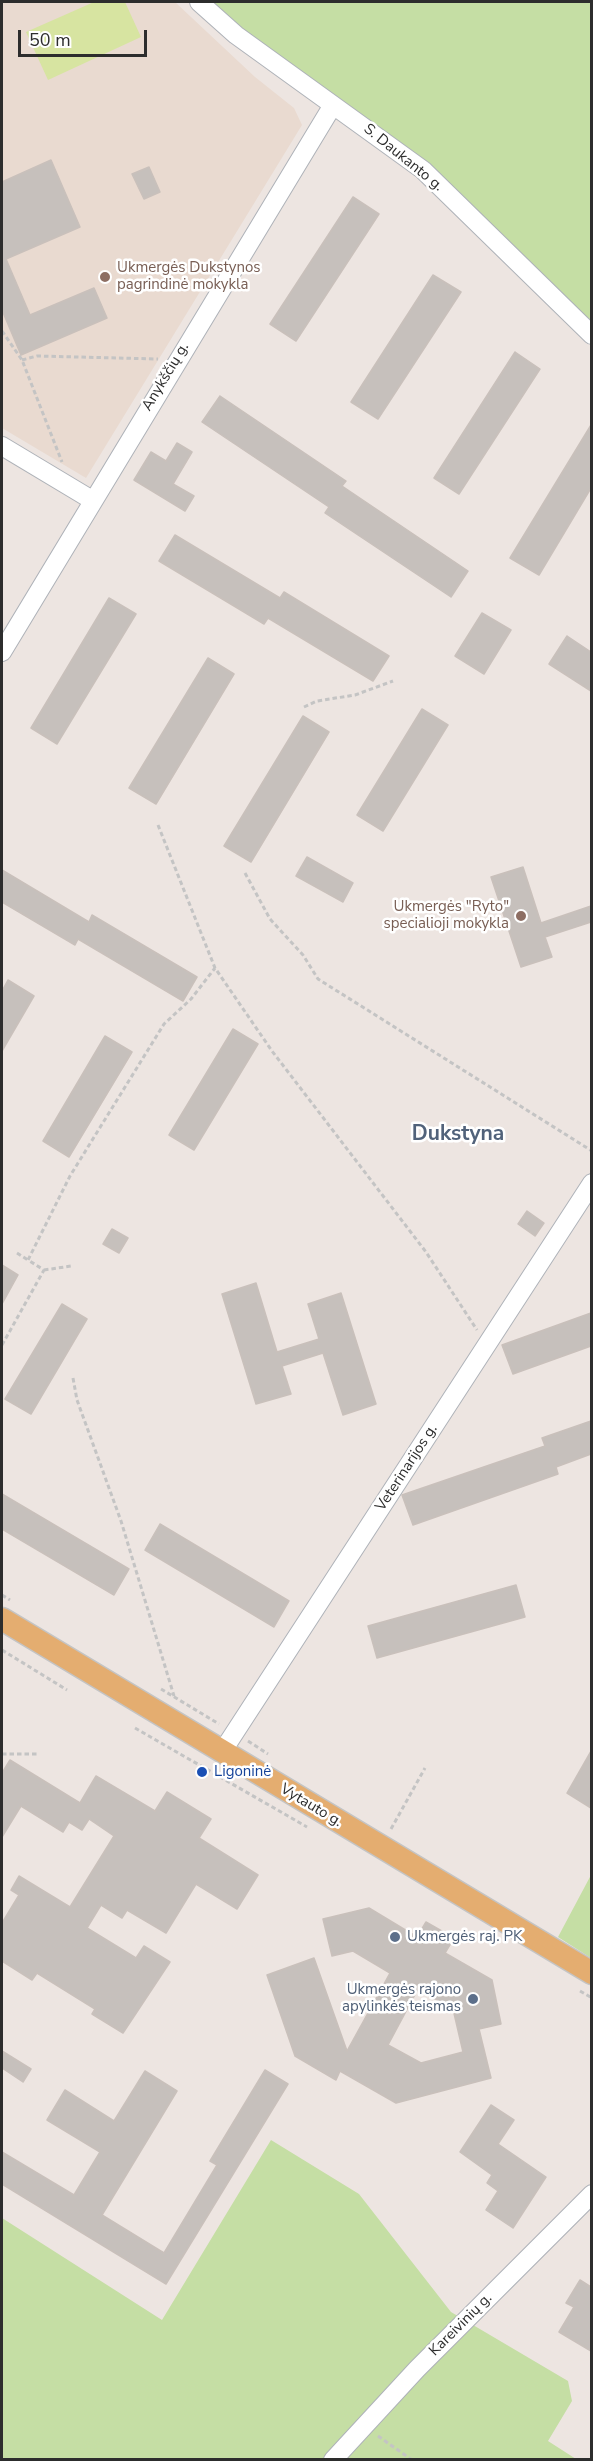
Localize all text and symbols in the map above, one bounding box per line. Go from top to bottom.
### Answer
scale bar [21,18,150,56]
text: 50 m [29,28,71,52]
street label: S. Daukanto g. [360,120,446,196]
place label: Ukmergės Dukstynos pagrindinė mokykla [117,259,261,294]
marker: Ukmergės Dukstynos pagrindinė mokykla [98,270,112,284]
street label: Anykščių g. [139,340,193,414]
place label: Ukmergės "Ryto" specialioji mokykla [384,898,509,933]
marker: Ukmergės "Ryto" specialioji mokykla [514,909,528,923]
district label: Dukstyna [412,1122,504,1148]
street label: Veterinarijos g. [372,1421,442,1515]
place label: Ligoninė [214,1763,271,1781]
marker: Ligoninė [195,1765,209,1779]
street label: Vytauto g. [277,1781,345,1831]
place label: Ukmergės raj. PK [407,1928,522,1946]
marker: Ukmergės raj. PK [388,1930,402,1944]
place label: Ukmergės rajono apylinkės teismas [342,1981,461,2016]
marker: Ukmergės rajono apylinkės teismas [466,1992,480,2006]
street label: Kareivinių g. [426,2290,496,2360]

